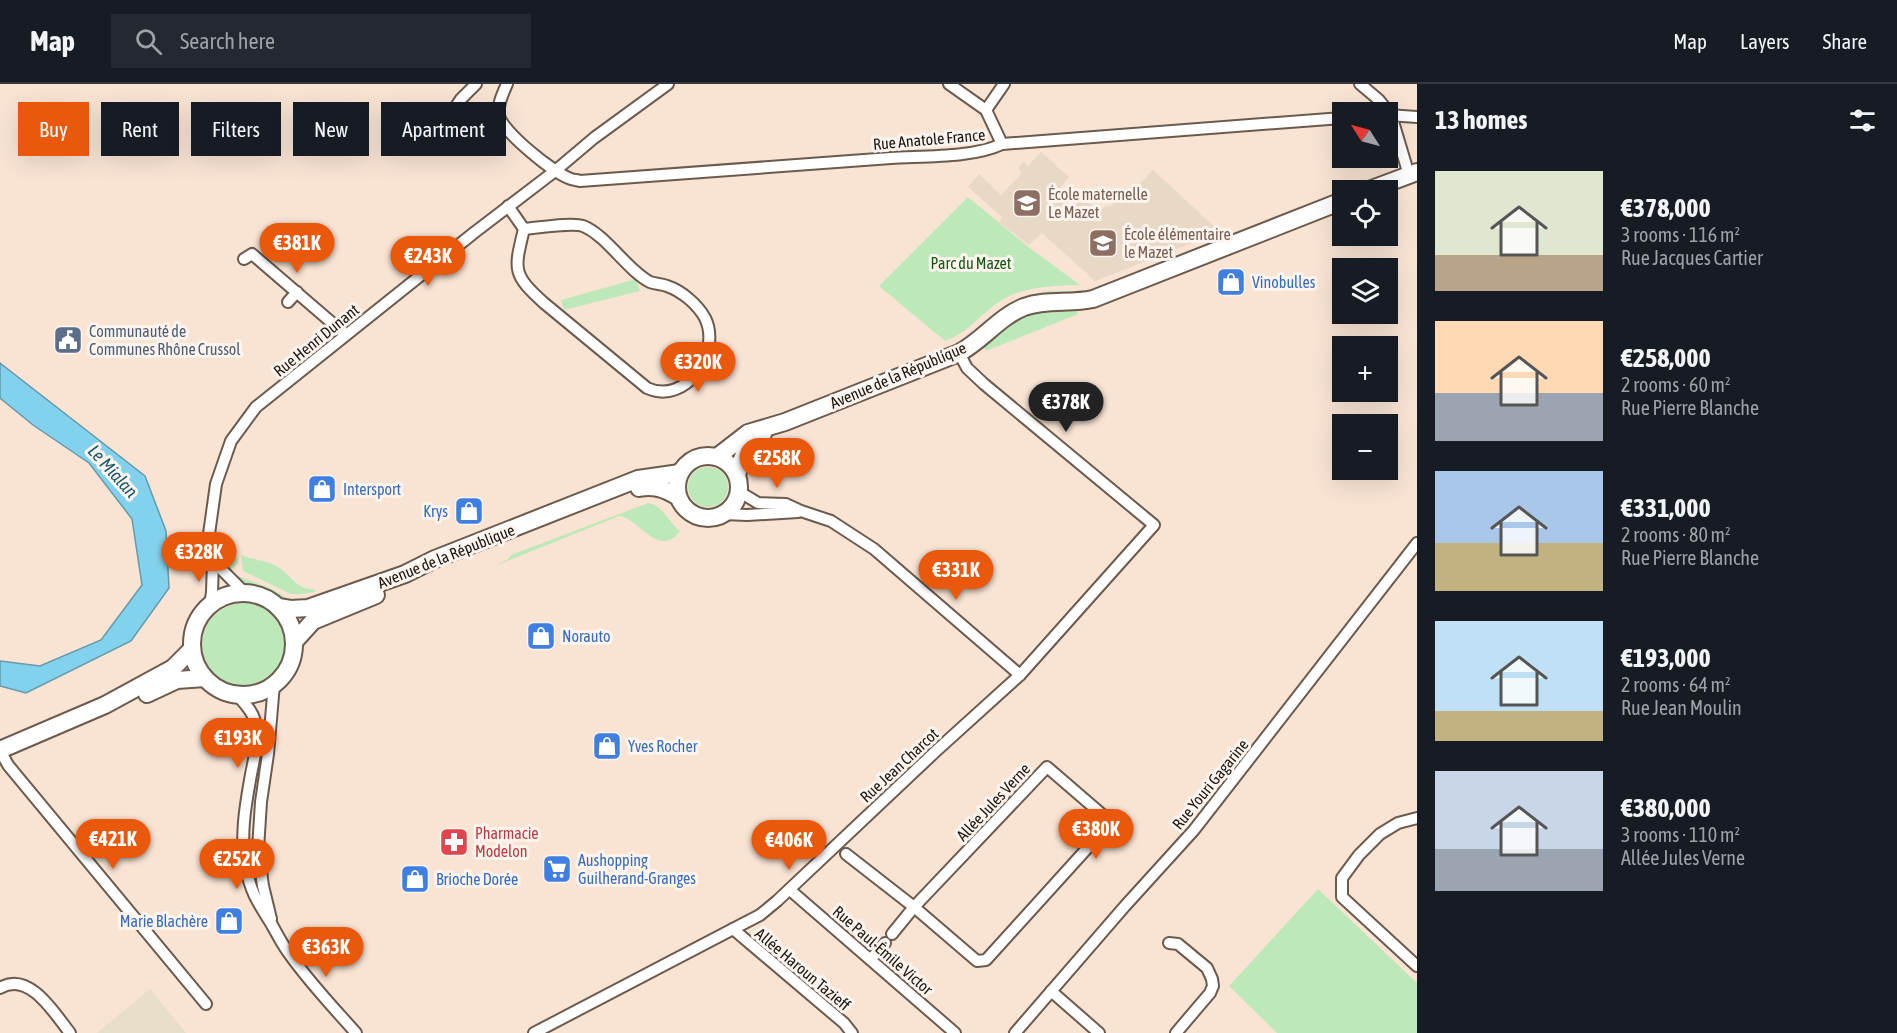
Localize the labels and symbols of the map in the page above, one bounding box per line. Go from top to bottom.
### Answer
north arrow [1332,102,1398,168]
street label: Rue Anatole France [872,125,986,153]
place label: École maternelle Le Mazet [1048,185,1148,221]
school or university icon: École maternelle Le Mazet [1011,187,1043,219]
pin: €381K [255,223,339,274]
place label: École élémentaire le Mazet [1124,225,1231,261]
school or university icon: École élémentaire le Mazet [1087,227,1119,259]
pin: €243K [386,236,470,287]
park label: Parc du Mazet [931,254,1012,272]
shop icon: Vinobulles [1215,266,1247,298]
place label: Vinobulles [1252,273,1316,291]
street label: Rue Henri Dunant [270,300,363,380]
place label: Communauté de Communes Rhône Crussol [89,322,241,358]
public building icon: Communauté de Communes Rhône Crussol [52,324,84,356]
street label: Avenue de la République [827,338,969,413]
pin: €320K [656,342,740,393]
pin: €378K [1024,382,1108,433]
pin: €258K [735,438,819,489]
water label: Le Mialan [84,440,142,502]
shop icon: Intersport [306,473,338,505]
place label: Intersport [343,480,402,499]
shop icon: Krys [453,495,485,527]
place label: Krys [423,502,448,521]
street label: Avenue de la République [375,520,517,593]
pin: €328K [157,532,241,583]
pin: €331K [914,550,998,601]
shop icon: Norauto [525,620,557,652]
place label: Norauto [562,627,611,645]
pin: €193K [196,718,280,769]
street label: Rue Jean Charcot [856,724,942,806]
shop icon: Yves Rocher [591,730,623,762]
street label: Rue Youri Gagarine [1168,735,1253,833]
place label: Yves Rocher [628,737,698,755]
street label: Allée Jules Verne [953,760,1033,844]
pin: €380K [1054,809,1138,860]
pin: €421K [71,819,155,870]
pin: €406K [747,820,831,871]
place label: Pharmacie Modelon [475,824,539,860]
pharmacy icon: Pharmacie Modelon [438,826,470,858]
pin: €252K [195,839,279,890]
place label: Aushopping Guilherand-Granges [578,851,696,888]
supermarket icon: Aushopping Guilherand-Granges [541,853,573,885]
shop icon: Brioche Dorée [399,863,431,895]
place label: Brioche Dorée [436,870,518,888]
street label: Rue Paul-Émile Victor [830,902,937,998]
shop icon: Marie Blachère [213,905,245,937]
place label: Marie Blachère [120,912,208,930]
street label: Allée Haroun Tazieff [752,924,854,1014]
pin: €363K [284,927,368,978]

